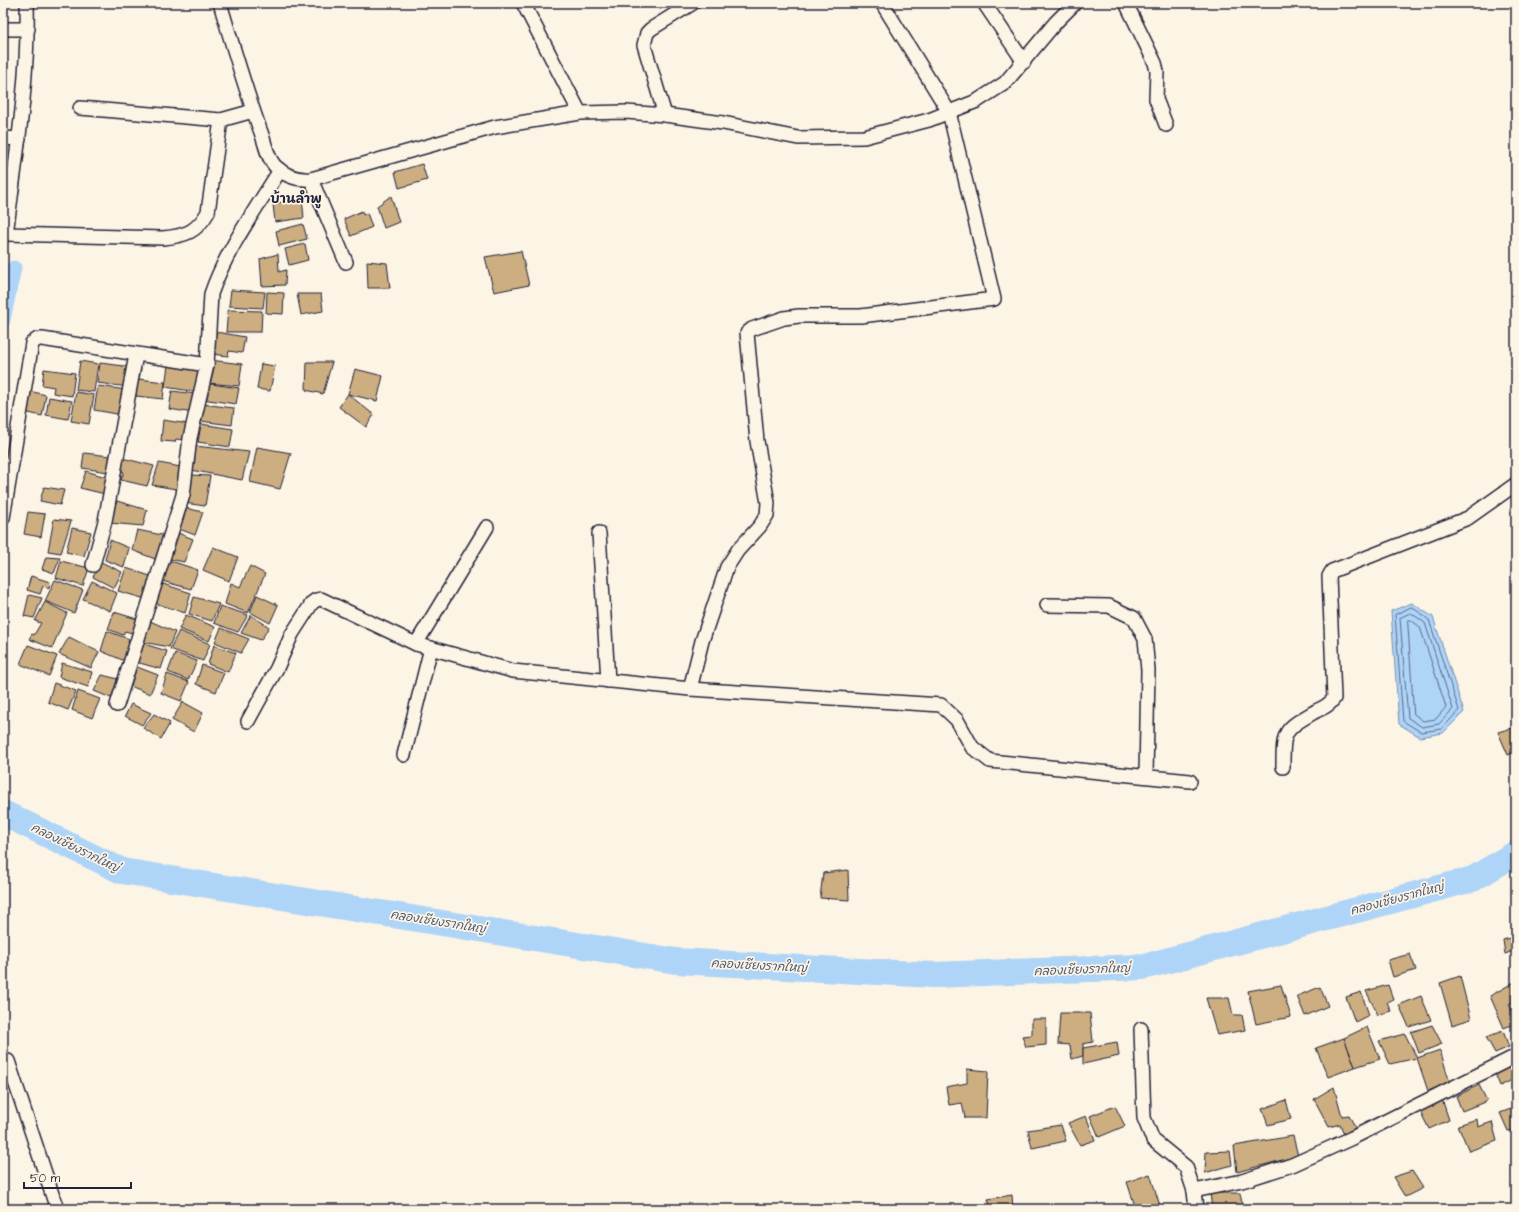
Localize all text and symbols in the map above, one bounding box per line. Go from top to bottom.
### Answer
district label: บ้านลำพู [270,189,322,209]
water label: คลองเชียงรากใหญ่ [28,819,124,878]
water label: คลองเชียงรากใหญ่ [1348,878,1448,920]
water label: คลองเชียงรากใหญ่ [389,906,489,938]
water label: คลองเชียงรากใหญ่ [711,955,810,977]
water label: คลองเชียงรากใหญ่ [1034,960,1132,980]
scale bar [24,1164,131,1190]
text: 50 m [30,1170,61,1187]

